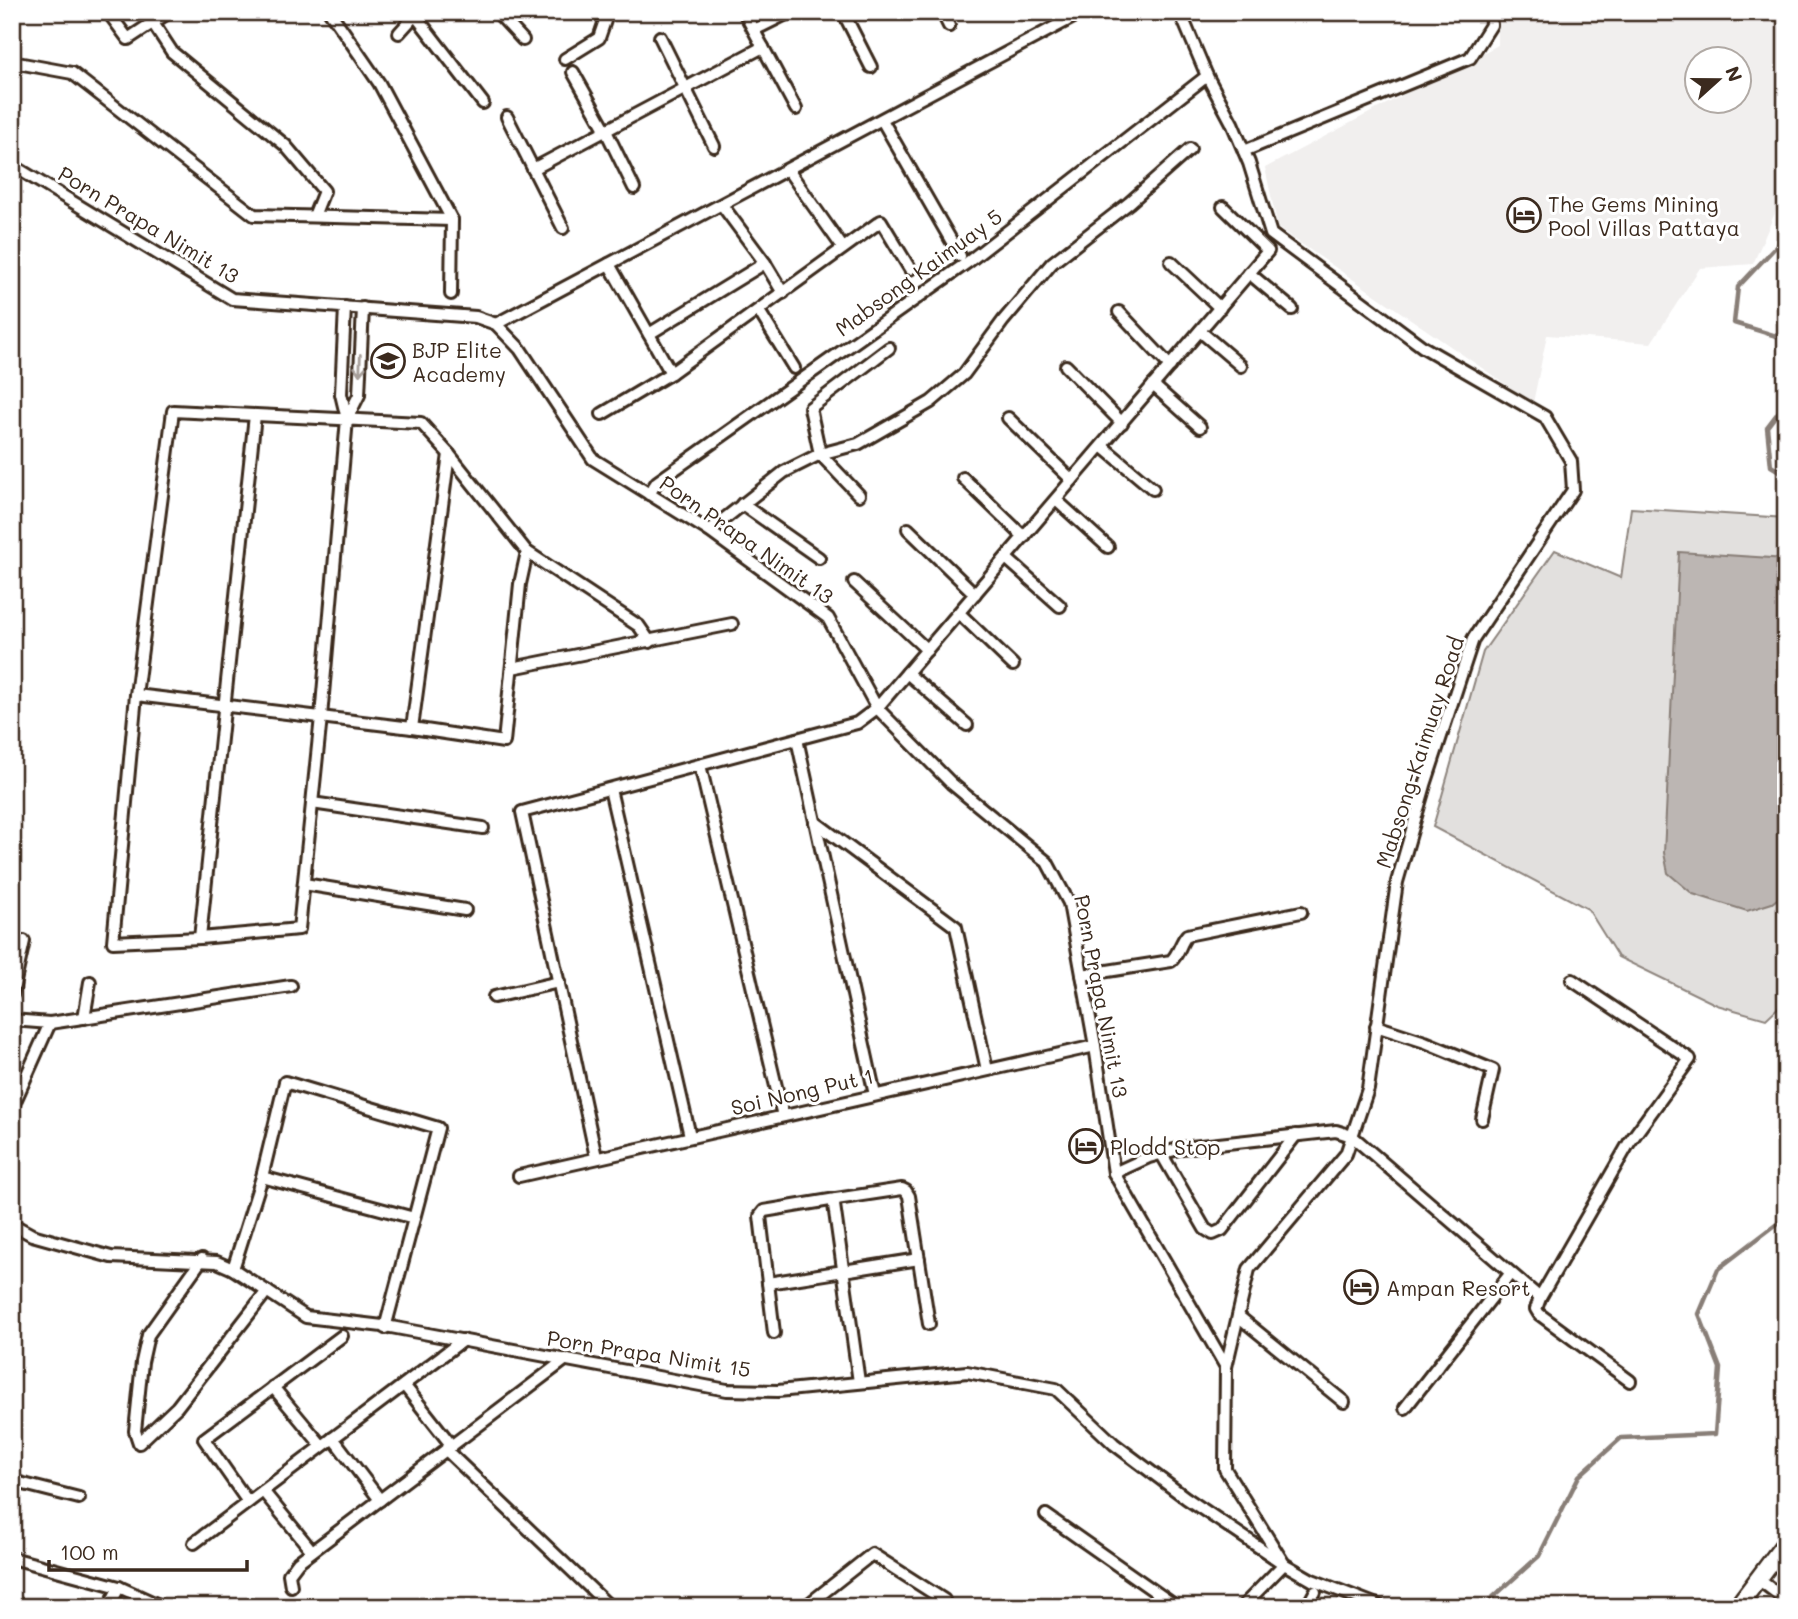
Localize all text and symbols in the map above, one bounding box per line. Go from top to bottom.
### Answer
north arrow [1682,46,1752,116]
text: N [1720,63,1749,85]
street label: Porn Prapa Nimit 13 [54,159,244,289]
place label: The Gems Mining Pool Villas Pattaya [1548,190,1740,241]
hotel icon: The Gems Mining Pool Villas Pattaya [1505,196,1543,234]
street label: Mabsong Kaimuay 5 [829,202,1007,342]
place label: BJP Elite Academy [412,336,506,387]
school or university icon: BJP Elite Academy [369,342,407,380]
one-way arrow [354,353,367,376]
street label: Porn Prapa Nimit 13 [655,469,839,609]
street label: Mabsong-Kaimuay Road [1369,633,1469,871]
street label: Porn Prapa Nimit 13 [1069,892,1135,1100]
street label: Soi Nong Put 1 [728,1061,876,1121]
hotel icon: Plodd Stop [1067,1127,1105,1165]
place label: Plodd Stop [1110,1133,1220,1160]
hotel icon: Ampan Resort [1342,1268,1380,1306]
place label: Ampan Resort [1386,1274,1531,1301]
street label: Porn Prapa Nimit 15 [545,1324,753,1382]
scale bar [49,1528,247,1572]
text: 100 m [60,1538,119,1565]

